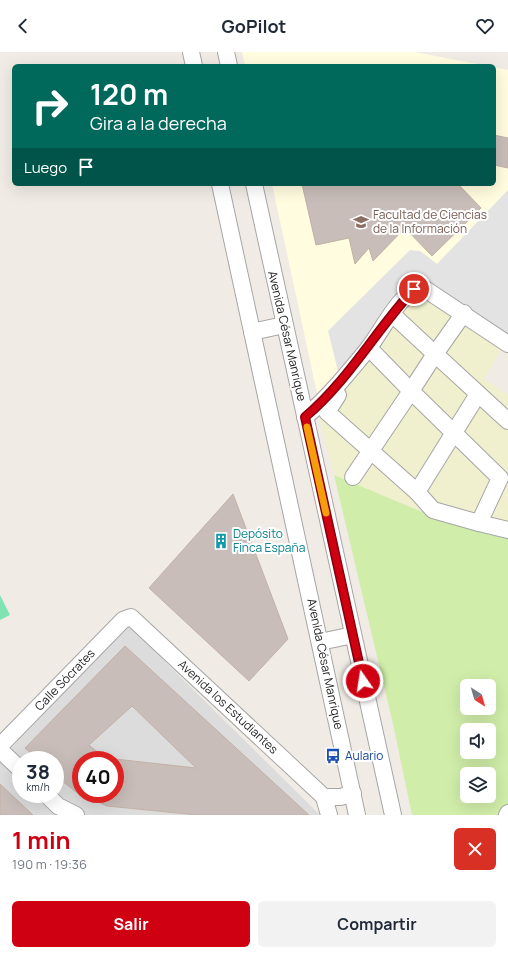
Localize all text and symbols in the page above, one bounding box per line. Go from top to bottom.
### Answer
text: GoPilot [222,14,286,38]
icon: back [12,15,34,37]
icon: heart [474,15,496,37]
text: 120 m [90,75,168,113]
icon: right [24,80,76,132]
text: Gira a la derecha [90,111,227,135]
icon: arrive [75,156,97,178]
text: Luego [24,157,67,178]
place label: Facultad de Ciencias de la Información [373,206,487,237]
school or university icon: Facultad de Ciencias de la Información [352,213,370,231]
street label: Avenida César Manrique [264,269,311,403]
pin [397,272,431,306]
icon: arrive [403,278,425,300]
place label: Depósito Finca España [233,525,305,556]
building icon: Depósito Finca España [212,532,230,550]
street label: Avenida César Manrique [303,597,348,731]
street label: Calle Sócrates [31,645,99,714]
street label: Avenida los Estudiantes [175,656,282,758]
position arrow [342,660,384,702]
north arrow [460,679,496,715]
map controls [460,679,496,803]
button: sound [460,723,496,759]
bus stop icon: Aulario [324,747,342,765]
place label: Aulario [345,747,383,764]
speed limit sign: 40 [72,751,124,803]
text: 38 [26,758,50,785]
button: layers [460,767,496,803]
text: km/h [26,780,50,794]
text: 1 min [12,823,71,856]
button: close [454,828,496,870]
text: 190 m · 19:36 [12,855,87,873]
button: Salir [12,901,250,947]
button: Compartir [258,901,496,947]

